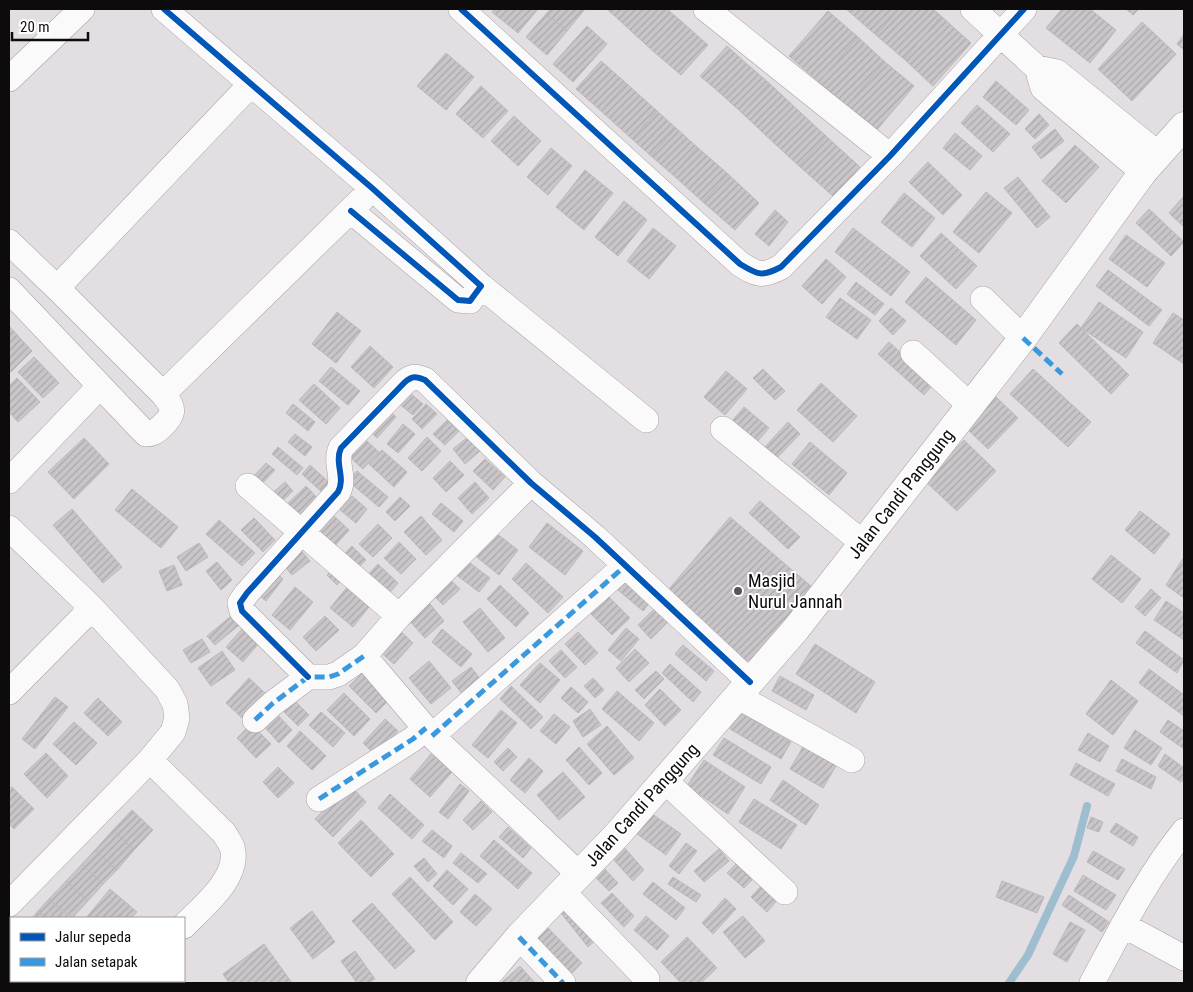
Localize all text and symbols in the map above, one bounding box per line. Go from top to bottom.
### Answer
scale bar [12,10,89,42]
text: 20 m [20,18,50,36]
street label: Jalan Candi Panggung [843,425,958,563]
place label: Masjid Nurul Jannah [748,570,842,612]
marker: Masjid Nurul Jannah [732,585,744,597]
street label: Jalan Candi Panggung [581,739,703,871]
legend [10,917,185,982]
text: Jalur sepeda [55,928,131,946]
text: Jalan setapak [55,953,138,971]

